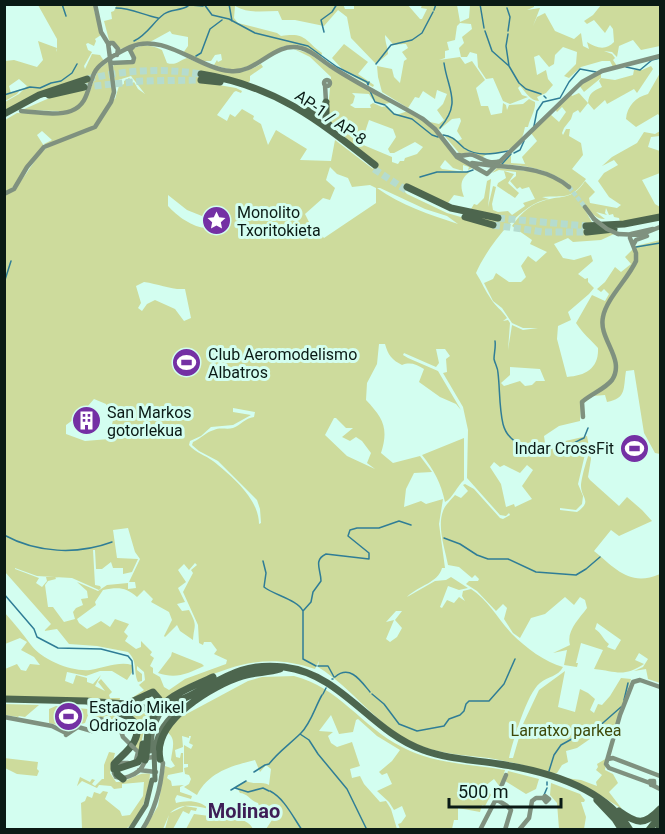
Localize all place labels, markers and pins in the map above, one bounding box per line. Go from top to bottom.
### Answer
place label: Monolito Txoritokieta [237,203,321,240]
place icon: Monolito Txoritokieta [200,205,232,237]
place label: Club Aeromodelismo Albatros [208,345,357,382]
sports icon: Club Aeromodelismo Albatros [171,347,203,379]
place label: San Markos gotorlekua [107,403,192,440]
building icon: San Markos gotorlekua [70,405,102,437]
sports icon: Indar CrossFit [619,432,651,464]
place label: Indar CrossFit [514,439,614,458]
place label: Estadio Mikel Odriozola [89,698,184,735]
sports icon: Estadio Mikel Odriozola [52,700,84,732]

